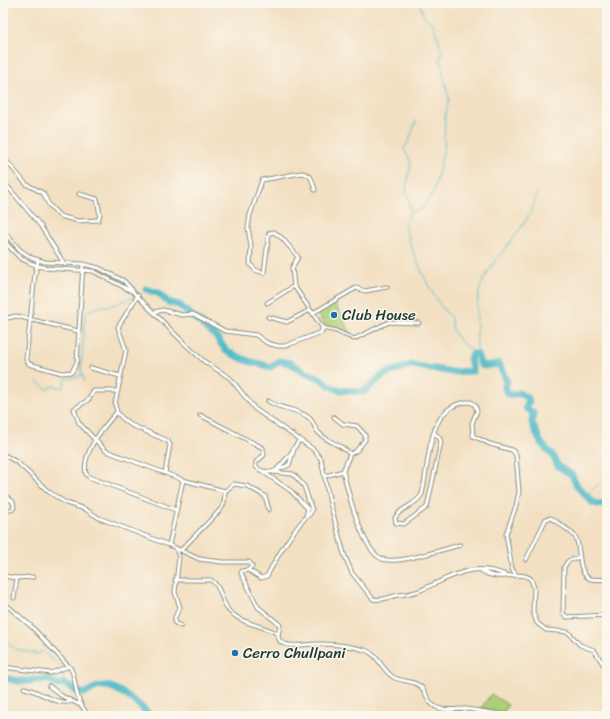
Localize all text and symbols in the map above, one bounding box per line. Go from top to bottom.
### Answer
place label: Club House [342,302,416,328]
marker: Club House [329,310,339,320]
place label: Cerro Chullpani [243,640,346,666]
marker: Cerro Chullpani [230,648,240,658]

